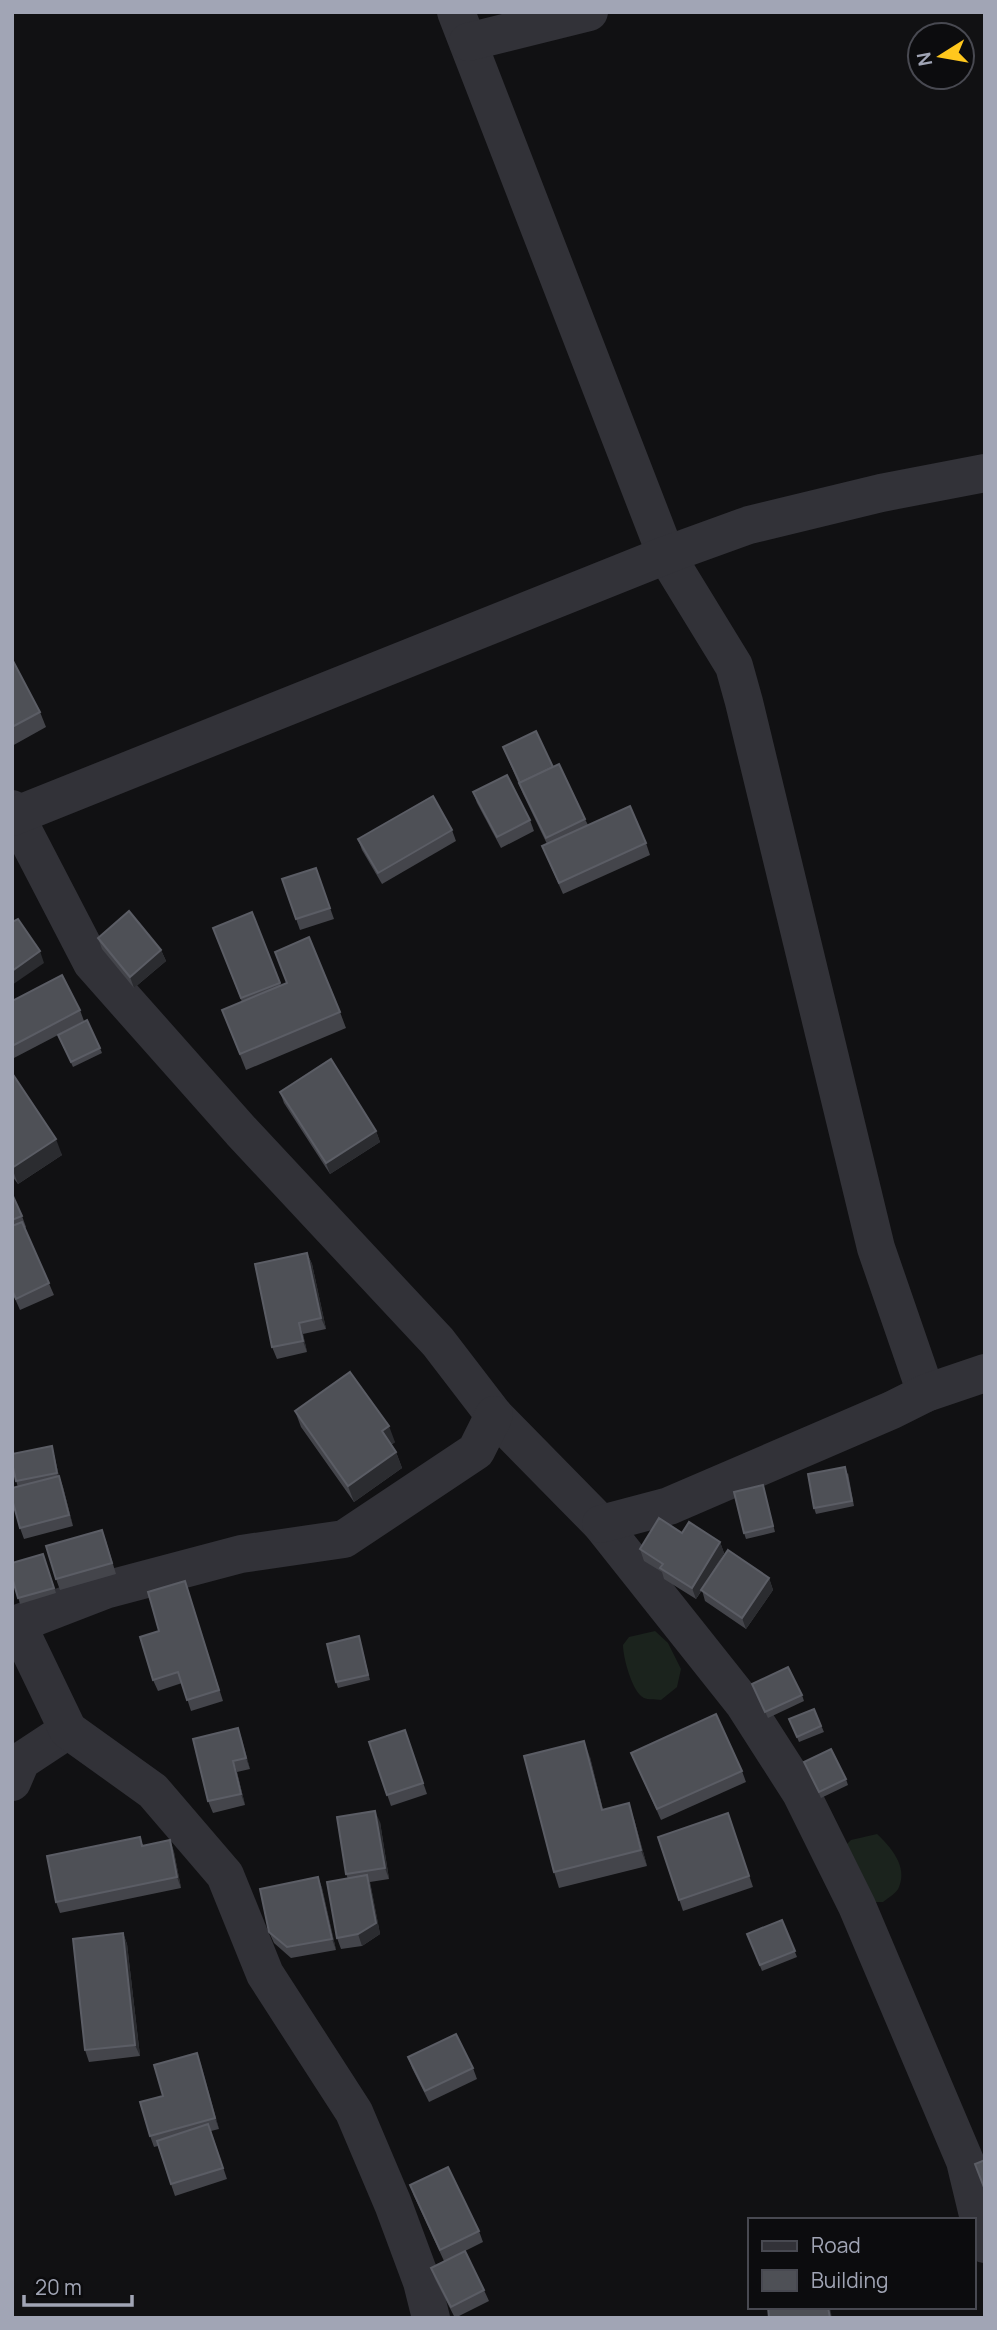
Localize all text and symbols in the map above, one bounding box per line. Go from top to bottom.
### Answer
north arrow [906,21,976,91]
text: N [910,50,938,68]
legend [748,2218,976,2309]
text: Road [811,2231,861,2259]
scale bar [24,2264,133,2308]
text: Building [811,2266,888,2294]
text: 20 m [35,2273,82,2301]

